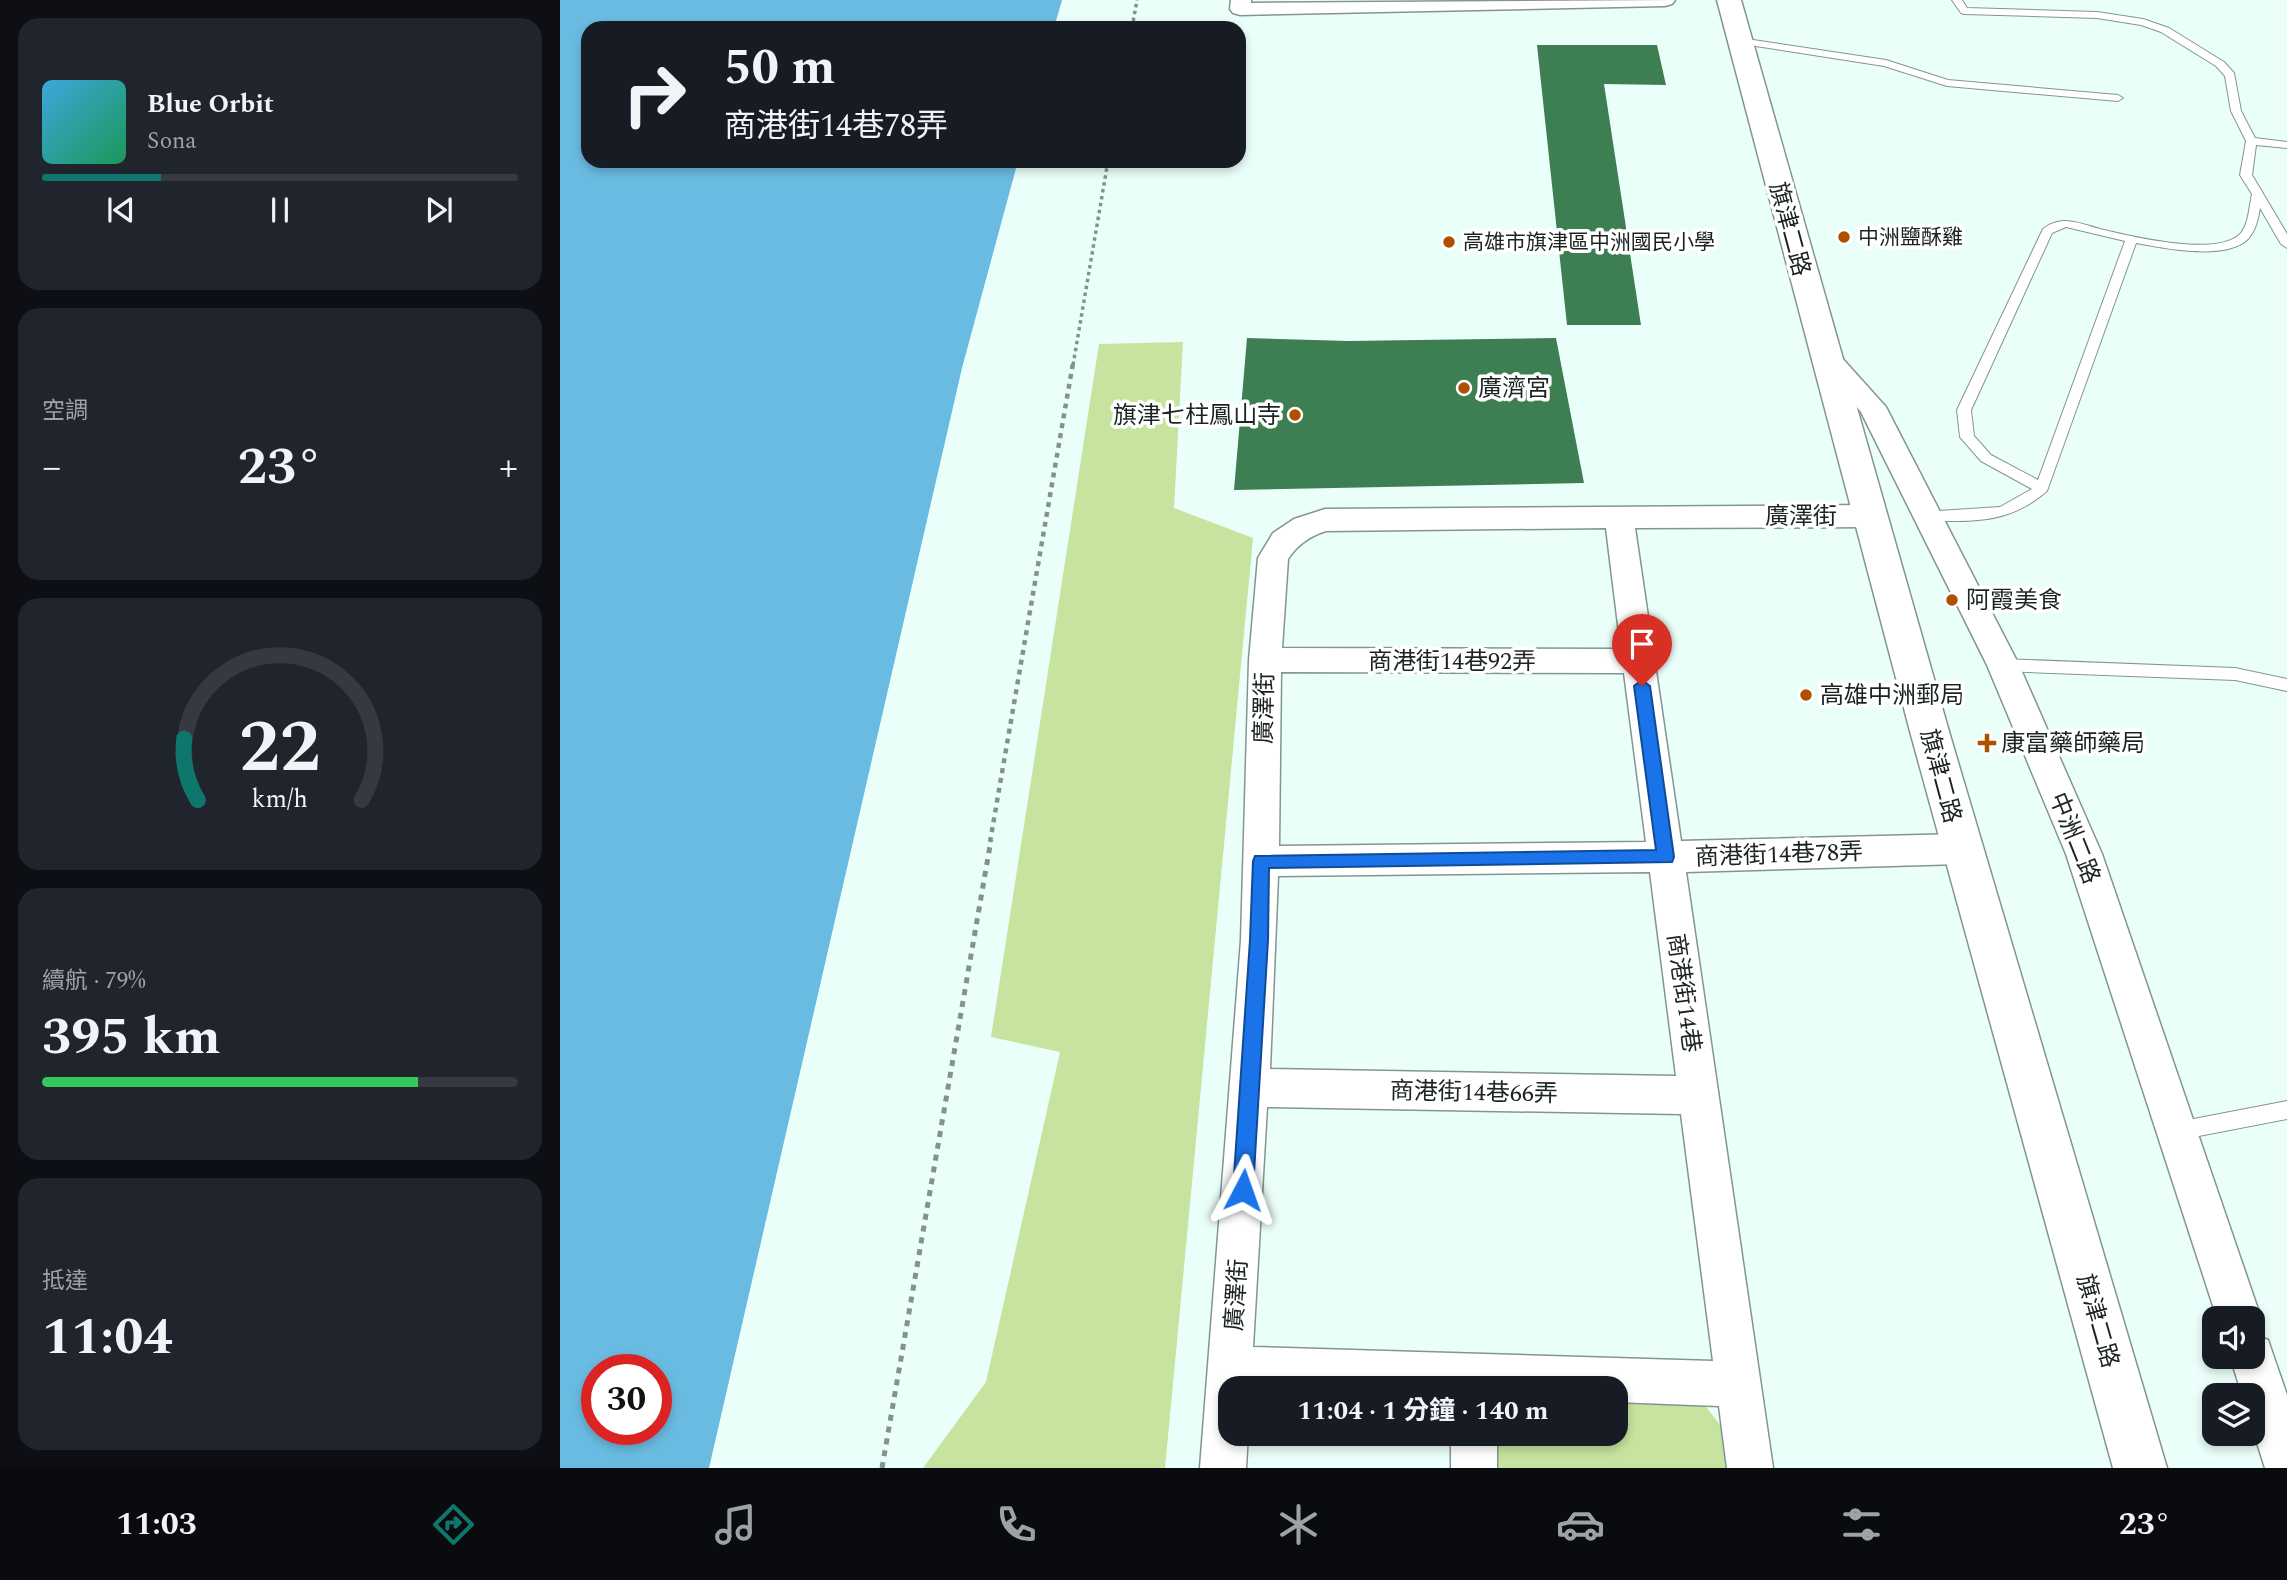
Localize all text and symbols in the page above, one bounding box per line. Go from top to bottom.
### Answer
text: 50 m [724,31,835,106]
icon: right [609,49,700,140]
text: Blue Orbit [147,84,274,124]
text: 商港街14巷78弄 [724,102,948,151]
text: Sona [147,124,197,159]
street label: 旗津二路 [1759,178,1819,280]
icon: previous [102,191,140,229]
icon: pause [261,191,299,229]
icon: next [420,191,458,229]
place label: 中洲鹽酥雞 [1858,222,1963,254]
place label: 高雄市旗津區中洲國民小學 [1463,227,1715,259]
marker: 中洲鹽酥雞 [1836,229,1852,245]
marker: 高雄市旗津區中洲國民小學 [1441,234,1457,250]
place label: 廣濟宮 [1478,371,1550,407]
marker: 廣濟宮 [1456,380,1472,396]
text: 空調 [42,394,88,429]
place label: 旗津七柱鳳山寺 [1113,398,1281,434]
marker: 旗津七柱鳳山寺 [1287,407,1303,423]
text: 23° [238,428,322,507]
text: − [42,439,61,497]
text: + [499,439,518,497]
street label: 廣澤街 [1765,499,1837,535]
place label: 阿霞美食 [1966,583,2062,619]
marker: 阿霞美食 [1944,592,1960,608]
pin [1612,614,1672,686]
icon: arrive [1623,625,1661,663]
street label: 商港街14巷92弄 [1368,644,1536,680]
street label: 廣澤街 [1246,672,1284,744]
place label: 高雄中洲郵局 [1820,678,1964,714]
marker: 高雄中洲郵局 [1798,687,1814,703]
text: 22 [239,693,321,804]
street label: 旗津二路 [1910,725,1970,827]
place label: 康富藥師藥局 [2001,726,2145,762]
marker: 康富藥師藥局 [1979,735,1995,751]
text: km/h [252,781,308,819]
street label: 中洲二路 [2039,787,2109,890]
street label: 商港街14巷78弄 [1694,834,1864,876]
street label: 商港街14巷 [1657,931,1709,1055]
text: 續航 · 79% [42,964,146,999]
text: 395 km [42,998,221,1077]
street label: 商港街14巷66弄 [1390,1074,1558,1112]
position arrow [1206,1153,1280,1227]
street label: 廣澤街 [1217,1258,1257,1332]
text: 抵達 [42,1264,88,1299]
street label: 旗津二路 [2067,1270,2128,1372]
text: 11:04 [42,1298,173,1377]
map controls [2202,1306,2265,1446]
button: sound [2202,1306,2265,1369]
speed limit sign: 30 [581,1354,672,1445]
button: layers [2202,1383,2265,1446]
text: 11:04 · 1 分鐘 · 140 m [1297,1391,1549,1431]
text: 11:03 [116,1500,197,1549]
icon: directions [429,1500,478,1549]
icon: music [711,1500,760,1549]
icon: phone [992,1500,1041,1549]
icon: climate [1274,1500,1323,1549]
icon: car [1556,1500,1605,1549]
icon: filters [1837,1500,1886,1549]
text: 23° [2119,1500,2171,1549]

